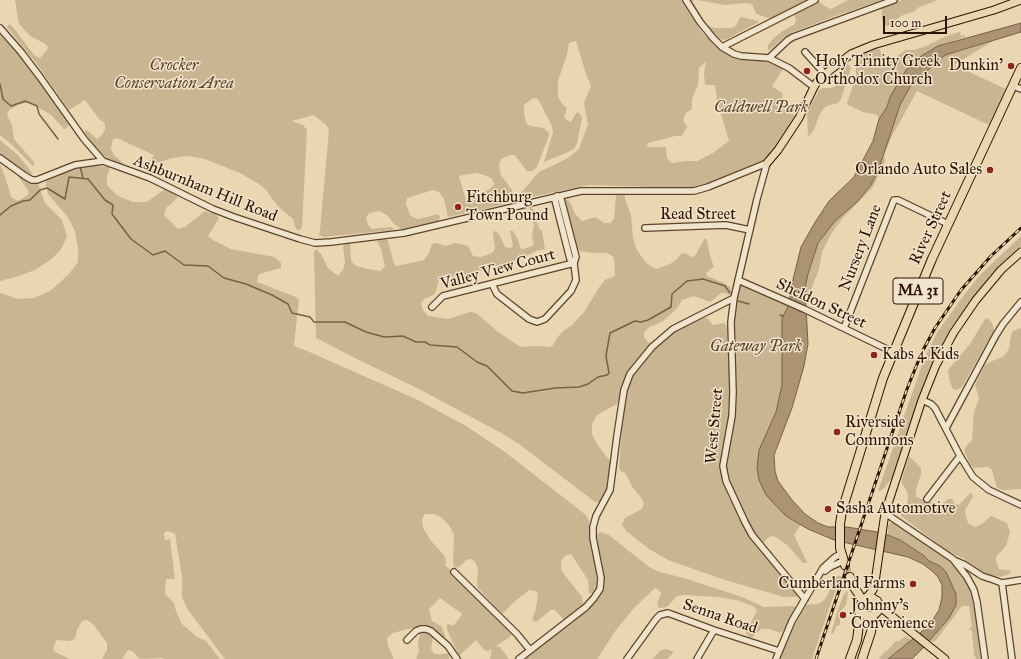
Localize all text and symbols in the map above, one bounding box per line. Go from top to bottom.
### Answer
scale bar [885,8,949,34]
text: 100 m [890,16,921,30]
place label: Holy Trinity Greek Orthodox Church [815,52,941,90]
park label: Crocker Conservation Area [114,56,234,94]
place label: Dunkin' [949,56,1003,76]
marker: Dunkin' [1006,61,1016,71]
marker: Holy Trinity Greek Orthodox Church [802,66,812,76]
park label: Caldwell Park [714,98,808,118]
street label: Ashburnham Hill Road [130,151,280,227]
place label: Orlando Auto Sales [855,160,982,180]
marker: Orlando Auto Sales [985,165,995,175]
place label: Fitchburg Town Pound [466,188,548,226]
street label: River Street [906,188,956,268]
marker: Fitchburg Town Pound [453,202,463,212]
street label: Nursery Lane [836,202,886,294]
street label: Read Street [660,205,736,225]
street label: Valley View Court [438,245,558,295]
street label: Sheldon Street [773,275,869,333]
road number: MA 31 [893,278,943,304]
park label: Gateway Park [710,337,802,357]
place label: Kabs 4 Kids [882,345,959,365]
marker: Kabs 4 Kids [869,350,879,360]
street label: West Street [702,387,728,465]
place label: Riverside Commons [845,413,914,451]
marker: Riverside Commons [832,427,842,437]
place label: Sasha Automotive [836,499,955,519]
marker: Sasha Automotive [823,504,833,514]
place label: Cumberland Farms [779,574,905,594]
marker: Cumberland Farms [908,579,918,589]
street label: Senna Road [680,595,760,639]
place label: Johnny's Convenience [851,596,934,634]
marker: Johnny's Convenience [838,610,848,620]

